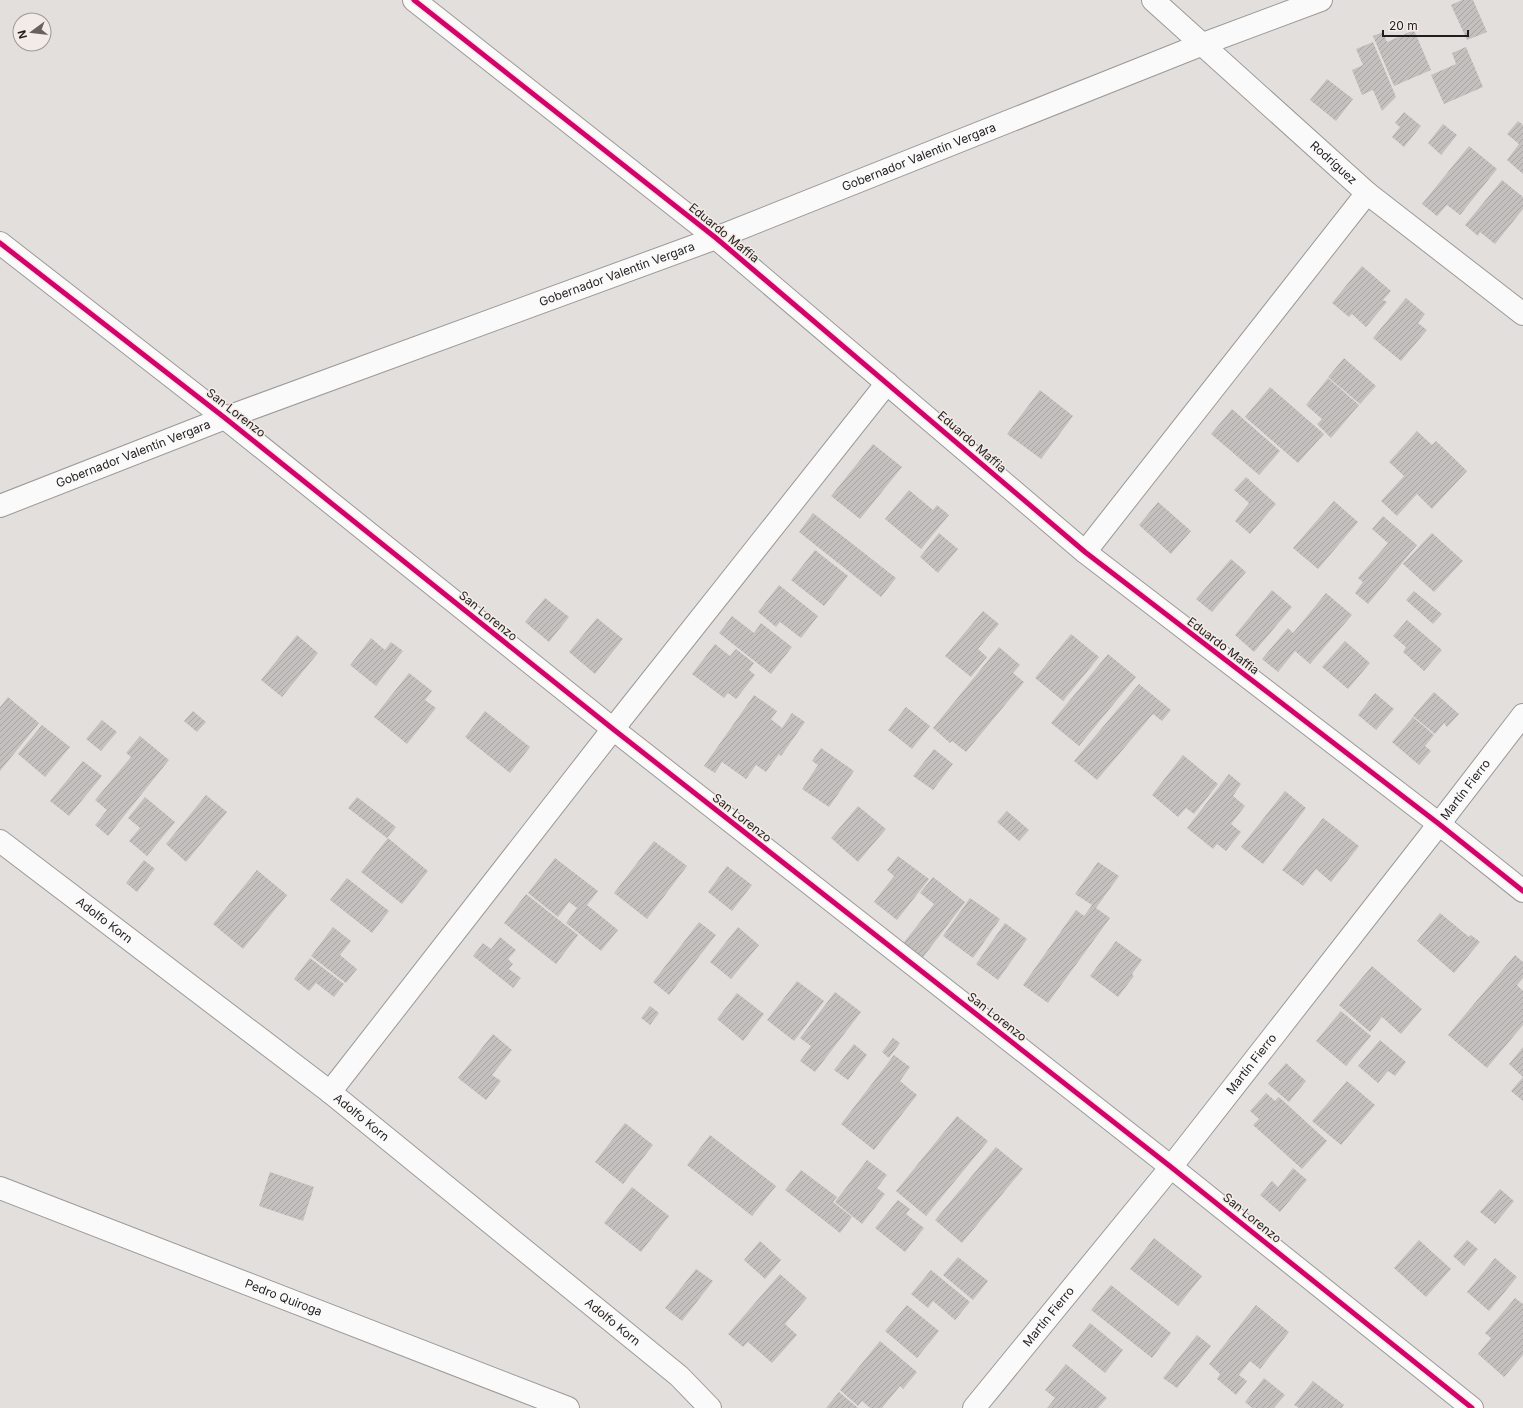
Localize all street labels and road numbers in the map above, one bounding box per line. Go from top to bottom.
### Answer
street label: Gobernador Valentín Vergara [839,119,998,194]
street label: Rodríguez [1307,137,1360,187]
street label: Eduardo Maffia [686,200,763,266]
street label: Gobernador Valentín Vergara [537,238,697,309]
street label: San Lorenzo [204,385,269,440]
street label: Eduardo Maffia [935,408,1010,476]
street label: Gobernador Valentín Vergara [54,416,212,490]
street label: San Lorenzo [456,587,521,644]
street label: Eduardo Maffia [1184,614,1262,678]
street label: Martín Fierro [1437,756,1493,823]
street label: San Lorenzo [710,790,775,845]
street label: Adolfo Korn [73,894,136,946]
street label: San Lorenzo [965,989,1030,1044]
street label: Martín Fierro [1223,1030,1279,1097]
street label: Adolfo Korn [331,1090,392,1144]
street label: San Lorenzo [1220,1189,1285,1246]
street label: Pedro Quiroga [243,1276,324,1319]
street label: Martín Fierro [1019,1283,1077,1349]
street label: Adolfo Korn [582,1295,644,1349]

